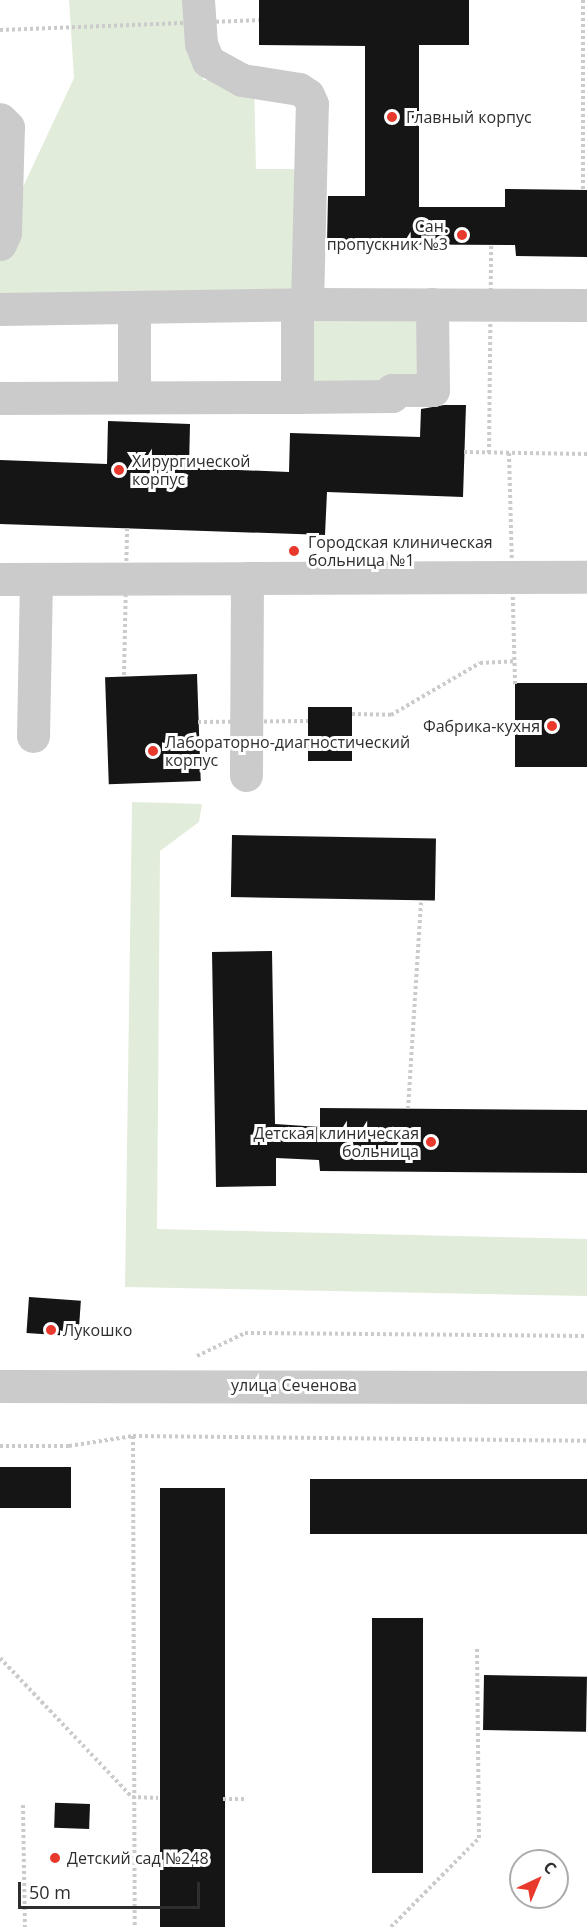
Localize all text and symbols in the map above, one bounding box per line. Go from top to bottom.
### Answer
place label: Главный корпус [406,107,532,127]
marker: Главный корпус [383,108,401,126]
place label: Сан. пропускник №3 [327,216,448,254]
marker: Сан. пропускник №3 [453,226,471,244]
place label: Хирургической корпус [132,451,250,489]
marker: Хирургической корпус [110,461,128,479]
place label: Городская клиническая больница №1 [308,532,493,570]
marker: Городская клиническая больница №1 [285,542,303,560]
place label: Фабрика-кухня [423,716,540,736]
marker: Фабрика-кухня [545,719,559,733]
place label: Лабораторно-диагностический корпус [165,732,410,770]
marker: Лабораторно-диагностический корпус [146,744,160,758]
place label: Детская клиническая больница [253,1123,419,1161]
marker: Детская клиническая больница [424,1135,438,1149]
place label: Лукошко [63,1320,132,1340]
marker: Лукошко [44,1323,58,1337]
street label: улица Сеченова [231,1375,357,1395]
place label: Детский сад №248 [67,1848,209,1868]
north arrow [509,1849,569,1909]
marker: Детский сад №248 [48,1851,62,1865]
text: С [539,1856,561,1879]
scale bar [21,1870,202,1908]
text: 50 m [29,1880,71,1904]

